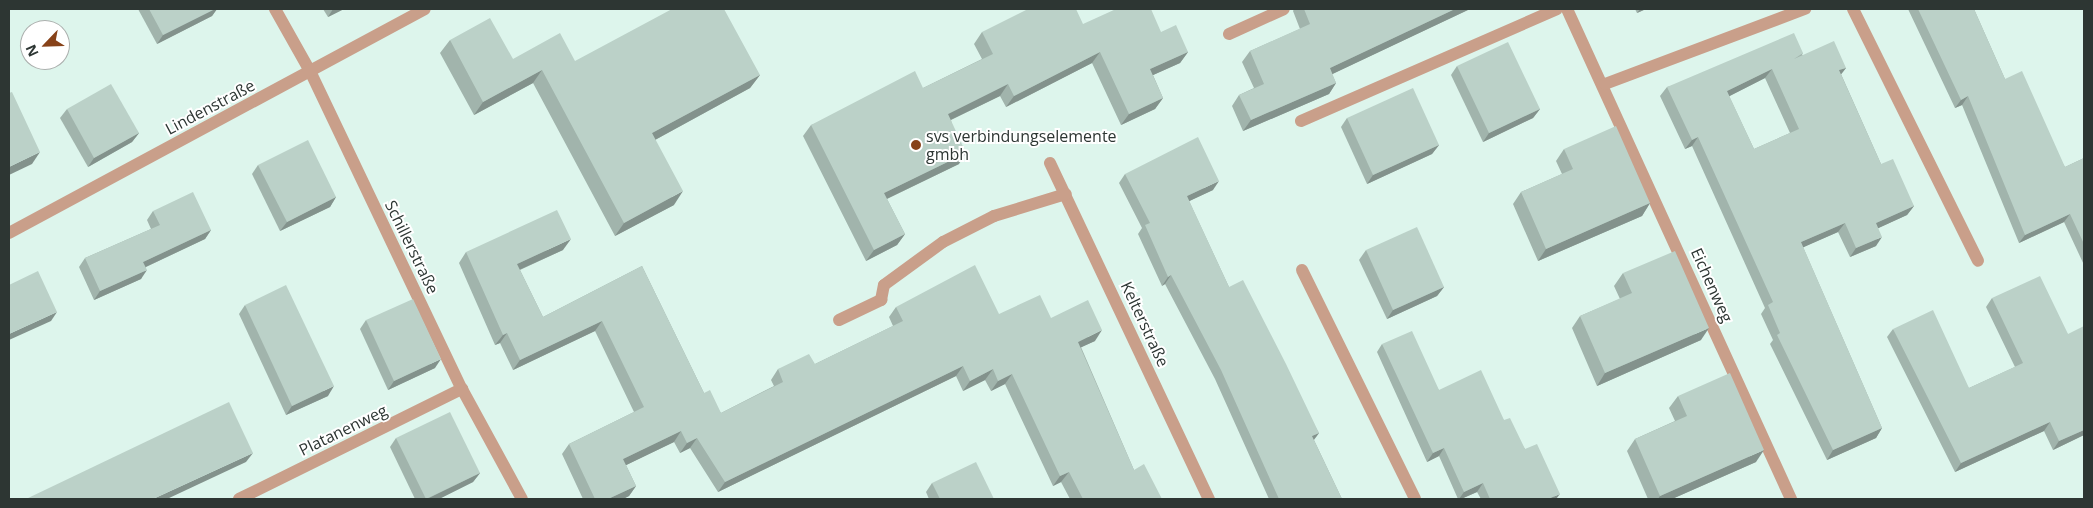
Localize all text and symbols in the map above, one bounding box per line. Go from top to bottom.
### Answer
north arrow [20,20,70,70]
text: N [21,42,43,60]
street label: Lindenstraße [162,75,258,139]
place label: svs verbindungselemente gmbh [926,126,1117,164]
marker: svs verbindungselemente gmbh [910,139,922,151]
street label: Schillerstraße [381,197,443,297]
street label: Eichenweg [1687,245,1737,325]
street label: Kelterstraße [1117,278,1173,370]
street label: Platanenweg [296,400,390,460]

